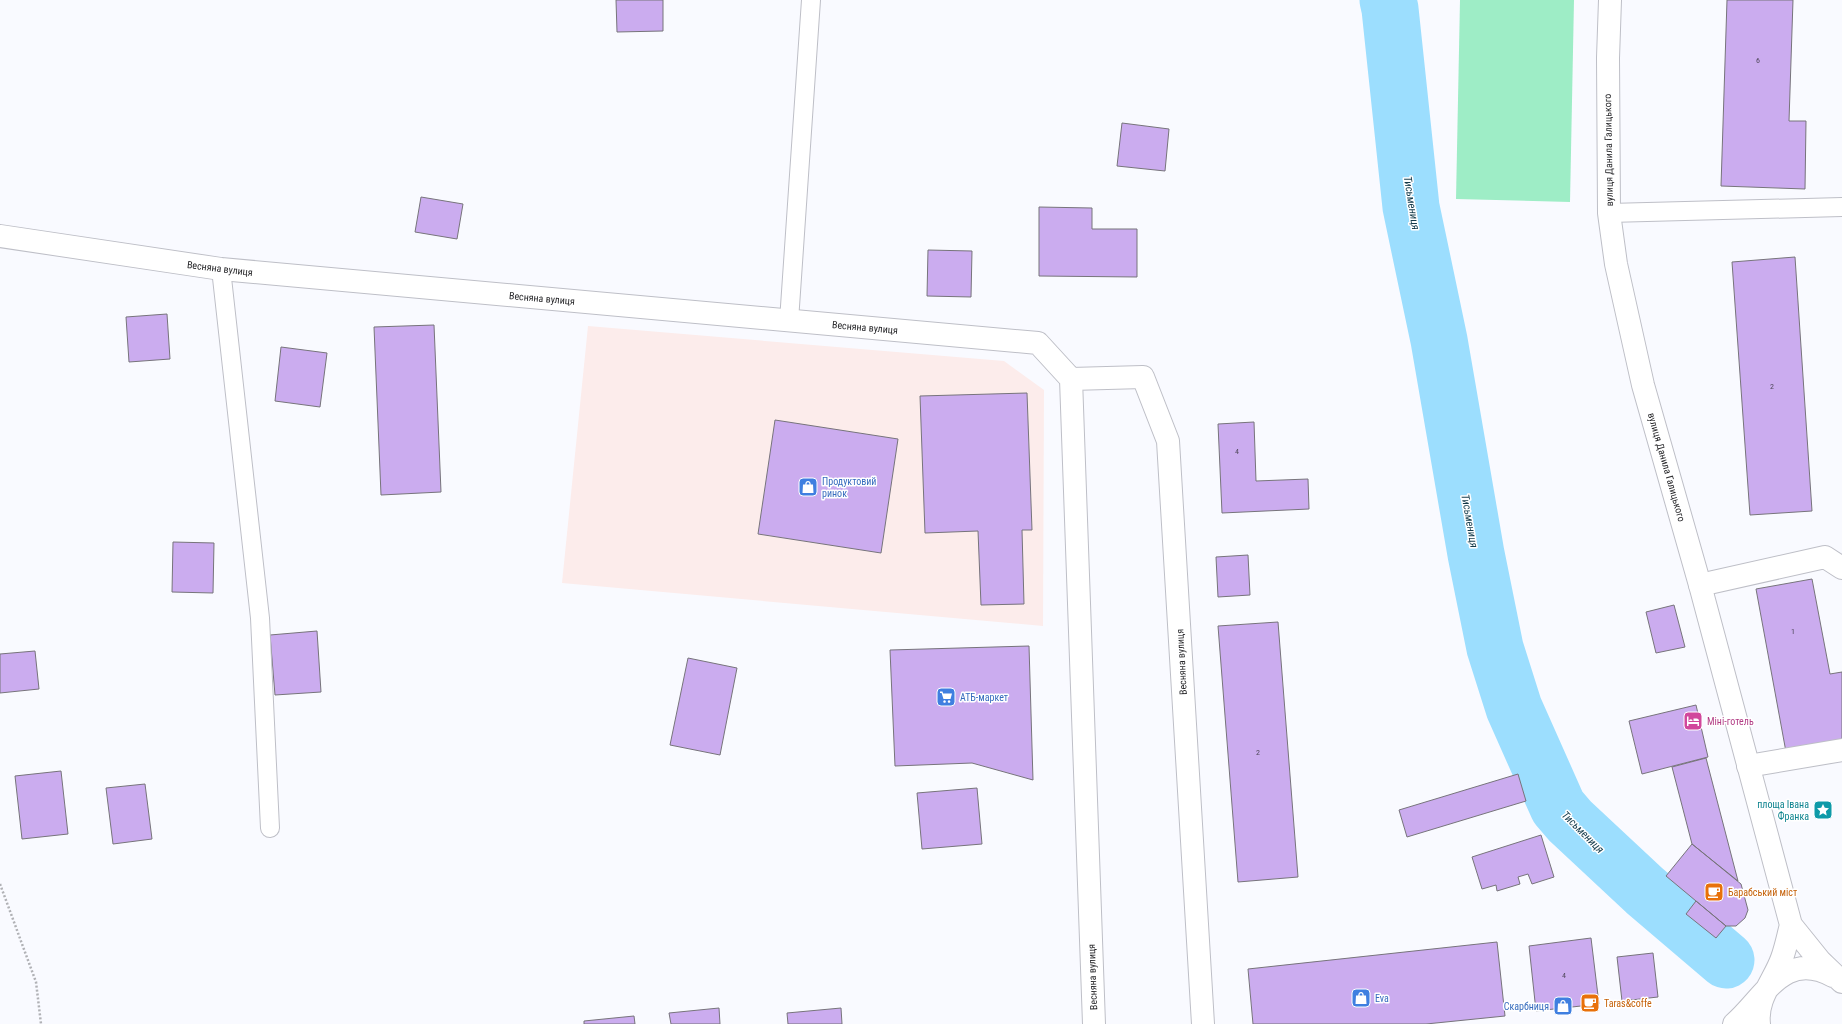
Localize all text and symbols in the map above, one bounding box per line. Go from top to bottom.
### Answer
house number: 6 [1756,56,1760,65]
street label: вулиця Данила Галицького [1602,94,1615,206]
water label: Тисьмениця [1401,175,1422,231]
street label: Весняна вулиця [186,259,254,278]
street label: Весняна вулиця [509,290,576,307]
street label: Весняна вулиця [832,319,899,336]
house number: 2 [1770,382,1774,391]
street label: вулиця Данила Галицького [1646,412,1687,523]
house number: 4 [1235,447,1239,456]
shop icon: Продуктовий ринок [797,476,819,498]
place label: Продуктовий ринок [822,476,876,499]
water label: Тисьмениця [1458,493,1481,549]
house number: 1 [1791,627,1795,636]
street label: Весняна вулиця [1174,629,1189,695]
supermarket icon: АТБ-маркет [935,686,957,708]
place label: АТБ-маркет [960,692,1008,703]
hotel icon: Міні-готель [1682,710,1704,732]
place label: Міні-готель [1707,716,1754,727]
house number: 2 [1256,748,1260,757]
place label: площа Івана Франка [1757,799,1809,822]
place icon: площа Івана Франка [1812,799,1834,821]
water label: Тисьмениця [1559,809,1606,856]
cafe icon: Барабський міст [1703,881,1725,903]
place label: Барабський міст [1728,887,1797,898]
street label: Весняна вулиця [1086,944,1099,1010]
house number: 4 [1562,971,1566,980]
shop icon: Eva [1350,987,1372,1009]
cafe icon: Taras&coffe [1579,992,1601,1014]
place label: Eva [1375,993,1389,1004]
shop icon: Скарбниця [1552,995,1574,1017]
place label: Taras&coffe [1604,998,1652,1009]
place label: Скарбниця [1504,1001,1549,1012]

